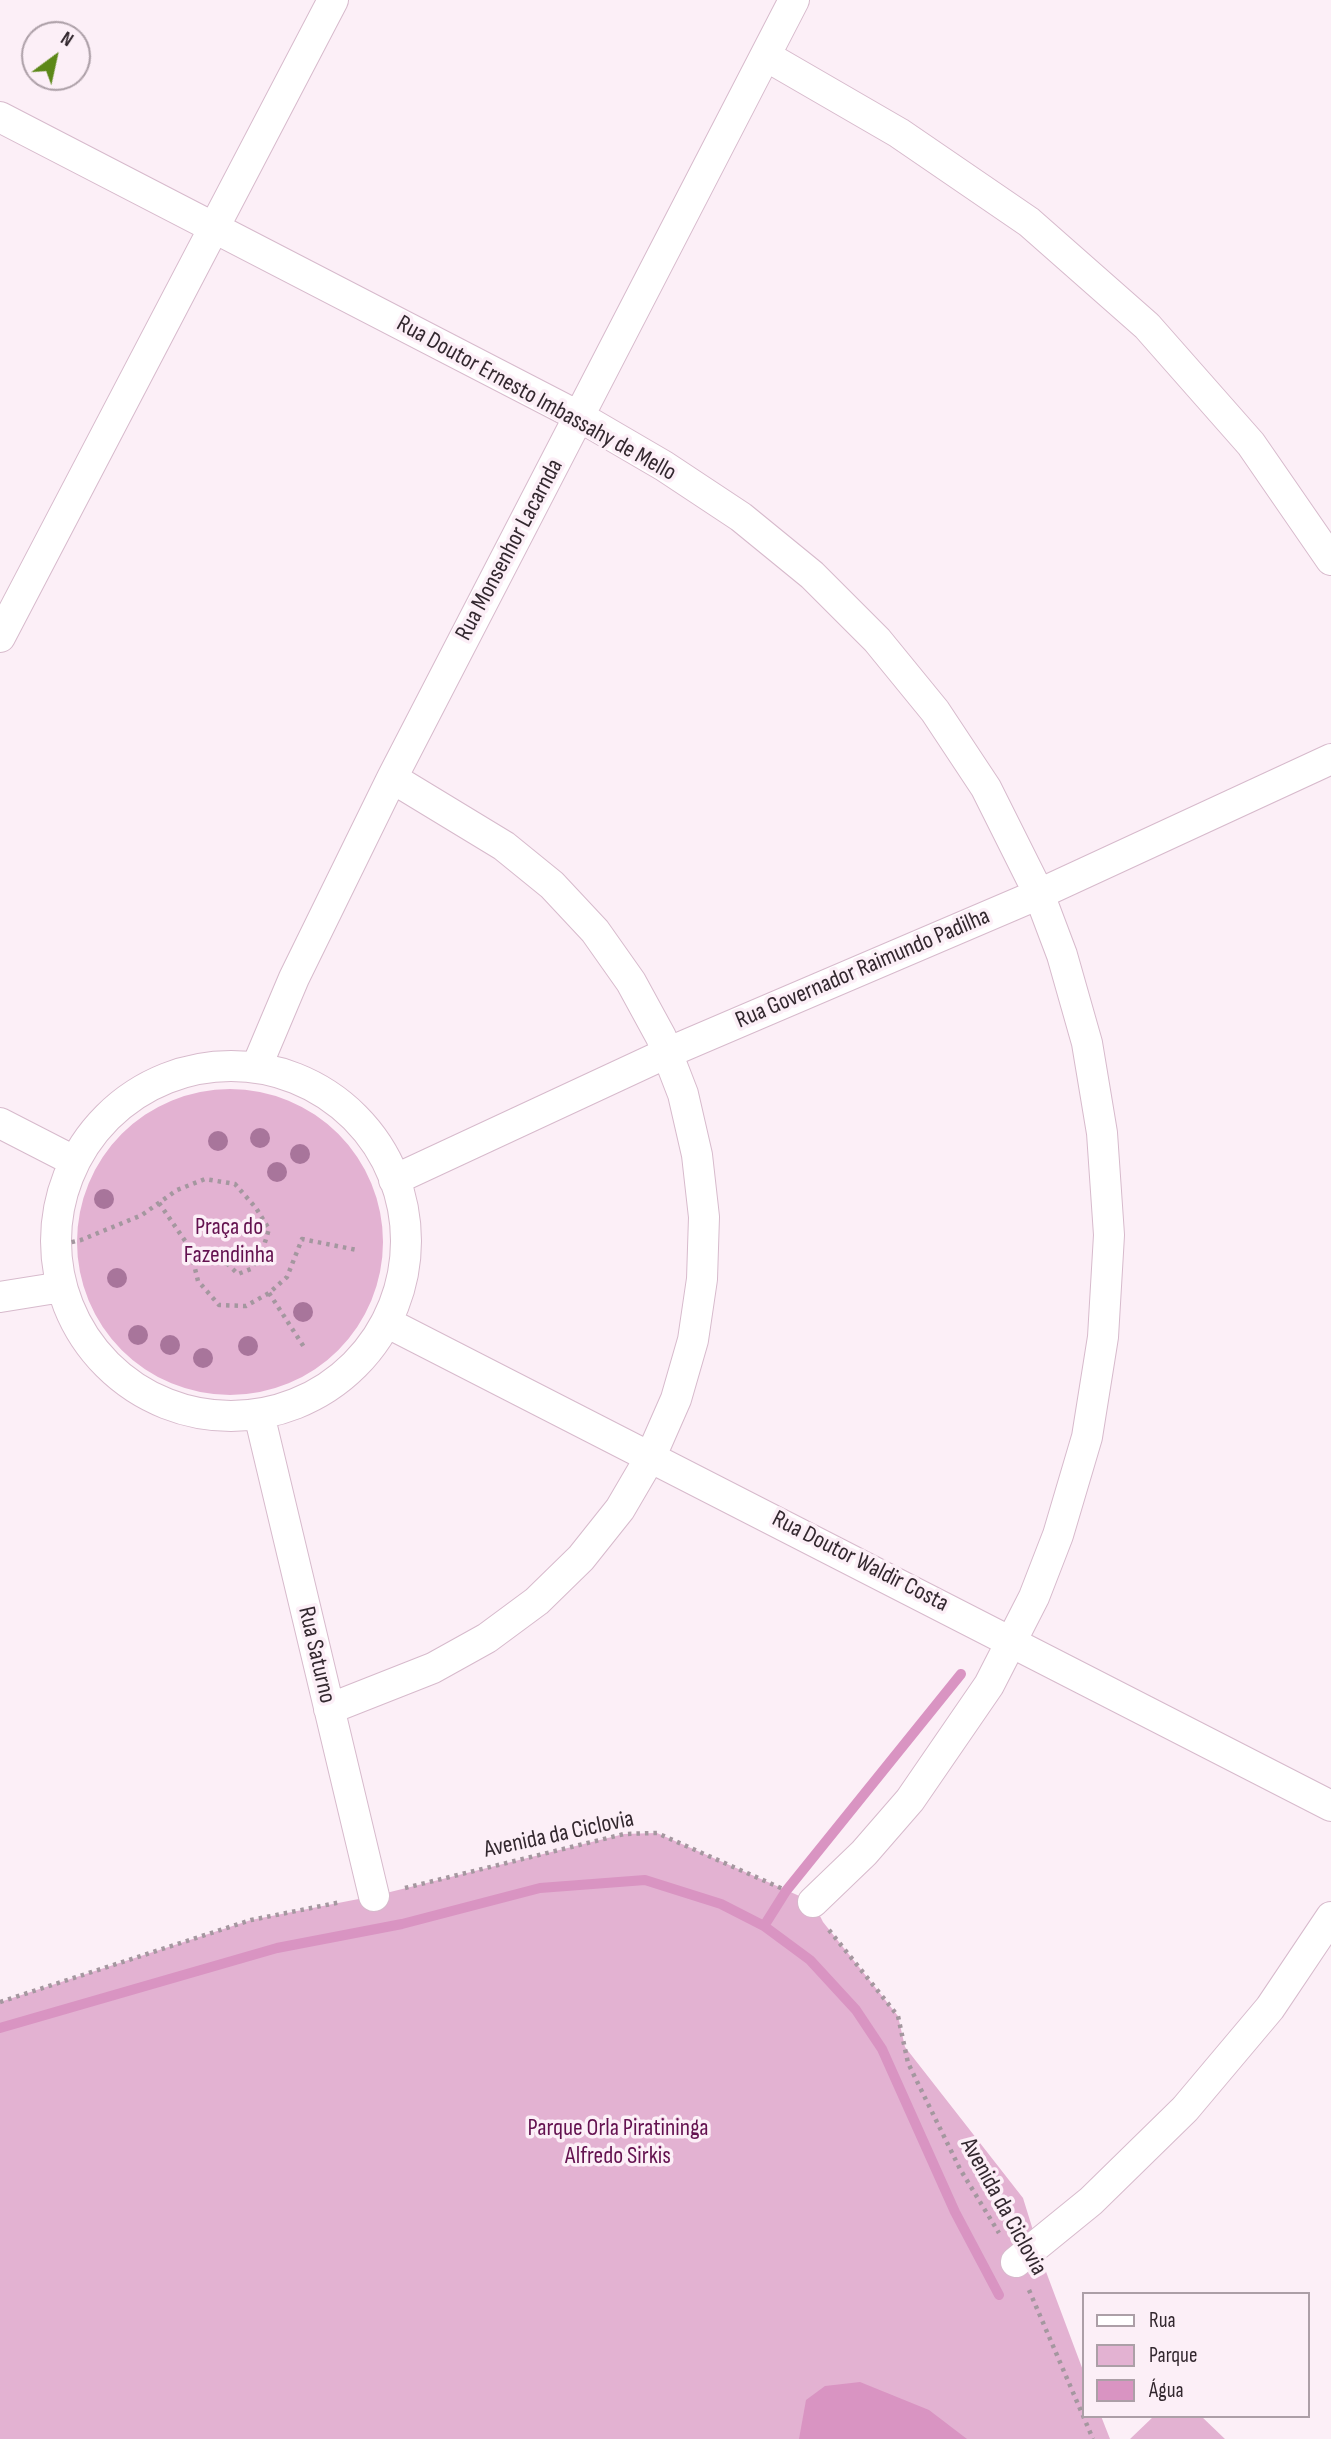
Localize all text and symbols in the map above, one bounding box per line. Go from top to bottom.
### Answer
north arrow [21,21,91,91]
text: N [56,27,77,52]
street label: Rua Doutor Ernesto Imbassahy de Mello [391,310,681,488]
street label: Rua Monsenhor Lacarnda [450,454,570,646]
street label: Rua Governador Raimundo Padilha [732,902,994,1036]
park label: Praça do Fazendinha [184,1214,274,1270]
street label: Rua Doutor Waldir Costa [767,1505,953,1619]
street label: Rua Saturno [291,1604,341,1706]
street label: Avenida da Ciclovia [481,1805,637,1865]
park label: Parque Orla Piratininga Alfredo Sirkis [528,2115,708,2171]
street label: Avenida da Ciclovia [953,2133,1053,2281]
legend [1082,2292,1310,2418]
text: Rua [1149,2308,1176,2333]
text: Parque [1149,2343,1197,2368]
text: Água [1149,2378,1184,2403]

